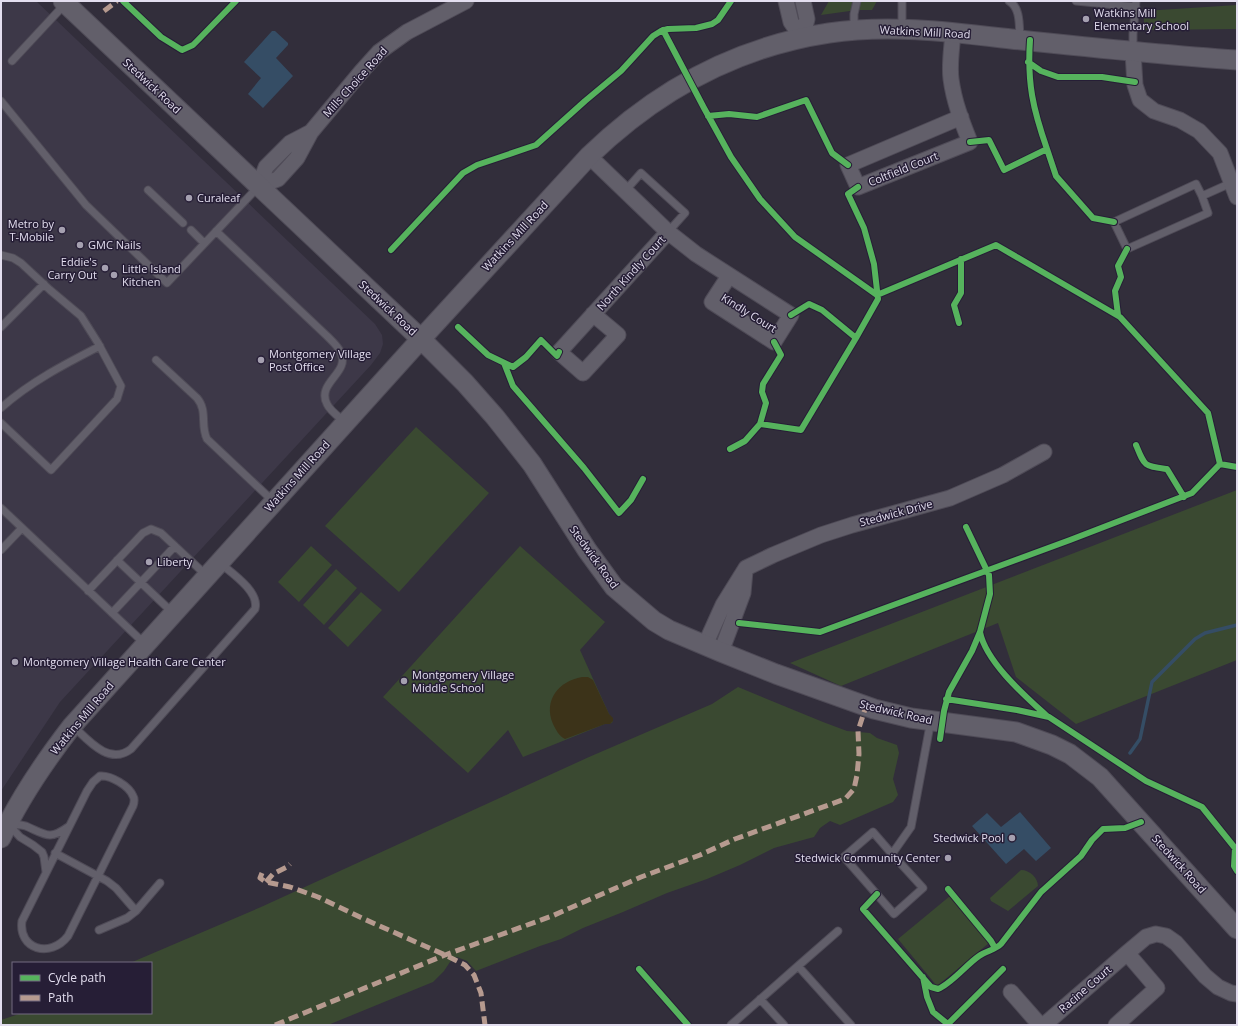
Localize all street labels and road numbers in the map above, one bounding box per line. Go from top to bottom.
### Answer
street label: Watkins Mill Road [879,22,971,41]
street label: Mills Choice Road [319,43,390,120]
street label: Stedwick Road [120,55,185,116]
street label: Coltfield Court [866,148,940,189]
street label: Watkins Mill Road [478,197,551,274]
street label: North Kindly Court [593,232,668,313]
street label: Stedwick Road [356,277,421,338]
street label: Kindly Court [719,290,780,336]
street label: Watkins Mill Road [261,437,333,514]
street label: Stedwick Drive [858,496,934,529]
street label: Stedwick Road [566,522,622,591]
street label: Watkins Mill Road [47,678,117,757]
street label: Stedwick Road [858,696,934,727]
street label: Stedwick Road [1149,831,1210,896]
street label: Racine Court [1055,961,1114,1016]

